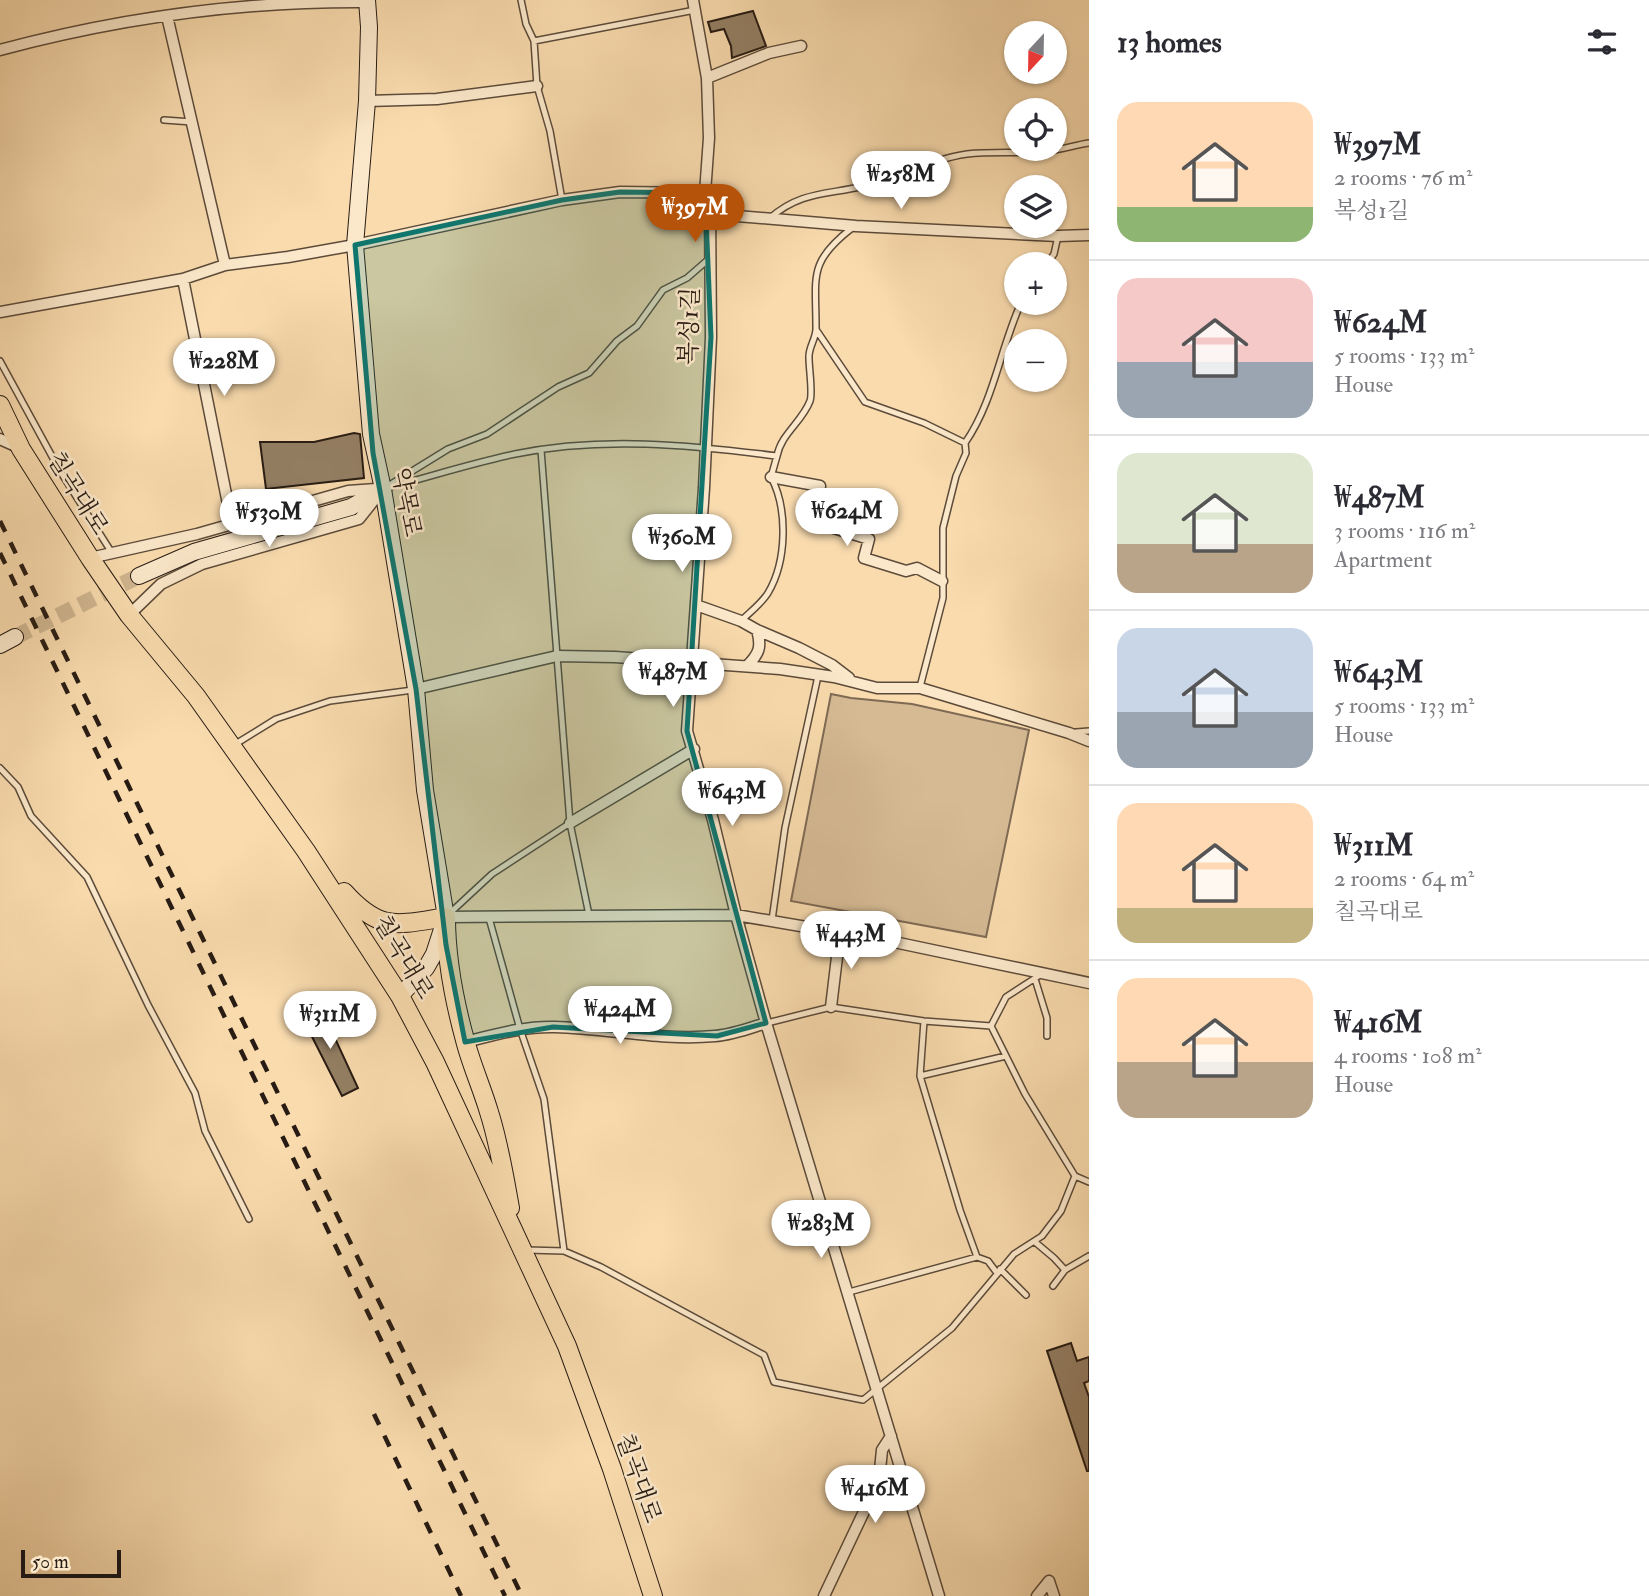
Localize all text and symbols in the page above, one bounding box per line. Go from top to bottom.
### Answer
north arrow [1004,21,1068,84]
map controls [1004,21,1067,392]
icon: filters [1583,23,1621,61]
text: 13 homes [1117,24,1222,61]
button: locate [1004,98,1067,161]
text: ₩397M [1334,126,1421,163]
icon: home [1173,130,1257,214]
pin: ₩258M [852,152,950,211]
text: ₩258M [867,159,935,188]
text: 2 rooms · 76 m² [1334,163,1472,192]
button: layers [1004,175,1067,238]
pin: ₩397M [646,184,744,244]
text: ₩397M [662,192,728,221]
text: 복성1길 [1334,196,1409,225]
button: + [1004,252,1067,315]
street label: 복성1길 [673,286,706,366]
text: ₩624M [1334,304,1427,341]
icon: home [1173,306,1257,390]
button: − [1004,329,1067,392]
pin: ₩228M [175,338,273,398]
text: 5 rooms · 133 m² [1334,341,1475,370]
text: ₩228M [189,346,259,375]
text: House [1334,370,1393,399]
street label: 칠곡대로 [40,446,115,541]
street label: 약목로 [385,465,428,539]
text: ₩487M [1334,479,1425,516]
icon: home [1173,481,1257,565]
pin: ₩624M [798,489,896,548]
pin: ₩530M [220,490,318,549]
text: ₩624M [811,496,883,525]
text: ₩530M [236,497,302,526]
pin: ₩360M [633,514,731,574]
text: 3 rooms · 116 m² [1334,516,1475,545]
text: ₩360M [648,522,716,551]
text: Apartment [1334,545,1432,574]
pin: ₩487M [624,650,722,709]
text: ₩643M [1334,654,1424,691]
icon: home [1173,656,1257,740]
text: ₩487M [638,657,708,686]
text: 5 rooms · 133 m² [1334,691,1475,720]
text: House [1334,720,1393,749]
pin: ₩643M [683,768,781,828]
text: ₩643M [698,776,766,805]
text: ₩311M [1334,827,1414,864]
icon: home [1173,831,1257,915]
text: 2 rooms · 64 m² [1334,864,1474,893]
text: 칠곡대로 [1334,897,1423,926]
street label: 칠곡대로 [366,910,441,1005]
pin: ₩443M [802,912,900,971]
text: ₩443M [816,919,886,948]
pin: ₩424M [571,986,669,1046]
pin: ₩311M [281,992,379,1051]
text: ₩424M [584,994,656,1023]
text: ₩311M [299,999,361,1028]
text: ₩416M [1334,1004,1423,1041]
icon: home [1173,1006,1257,1090]
text: 4 rooms · 108 m² [1334,1041,1482,1070]
text: House [1334,1070,1393,1099]
pin: ₩283M [772,1200,870,1260]
text: ₩283M [787,1208,855,1237]
street label: 칠곡대로 [609,1429,668,1527]
pin: ₩416M [826,1466,924,1525]
text: ₩416M [841,1473,909,1502]
scale bar [21,1547,121,1579]
text: 50 m [32,1550,69,1574]

